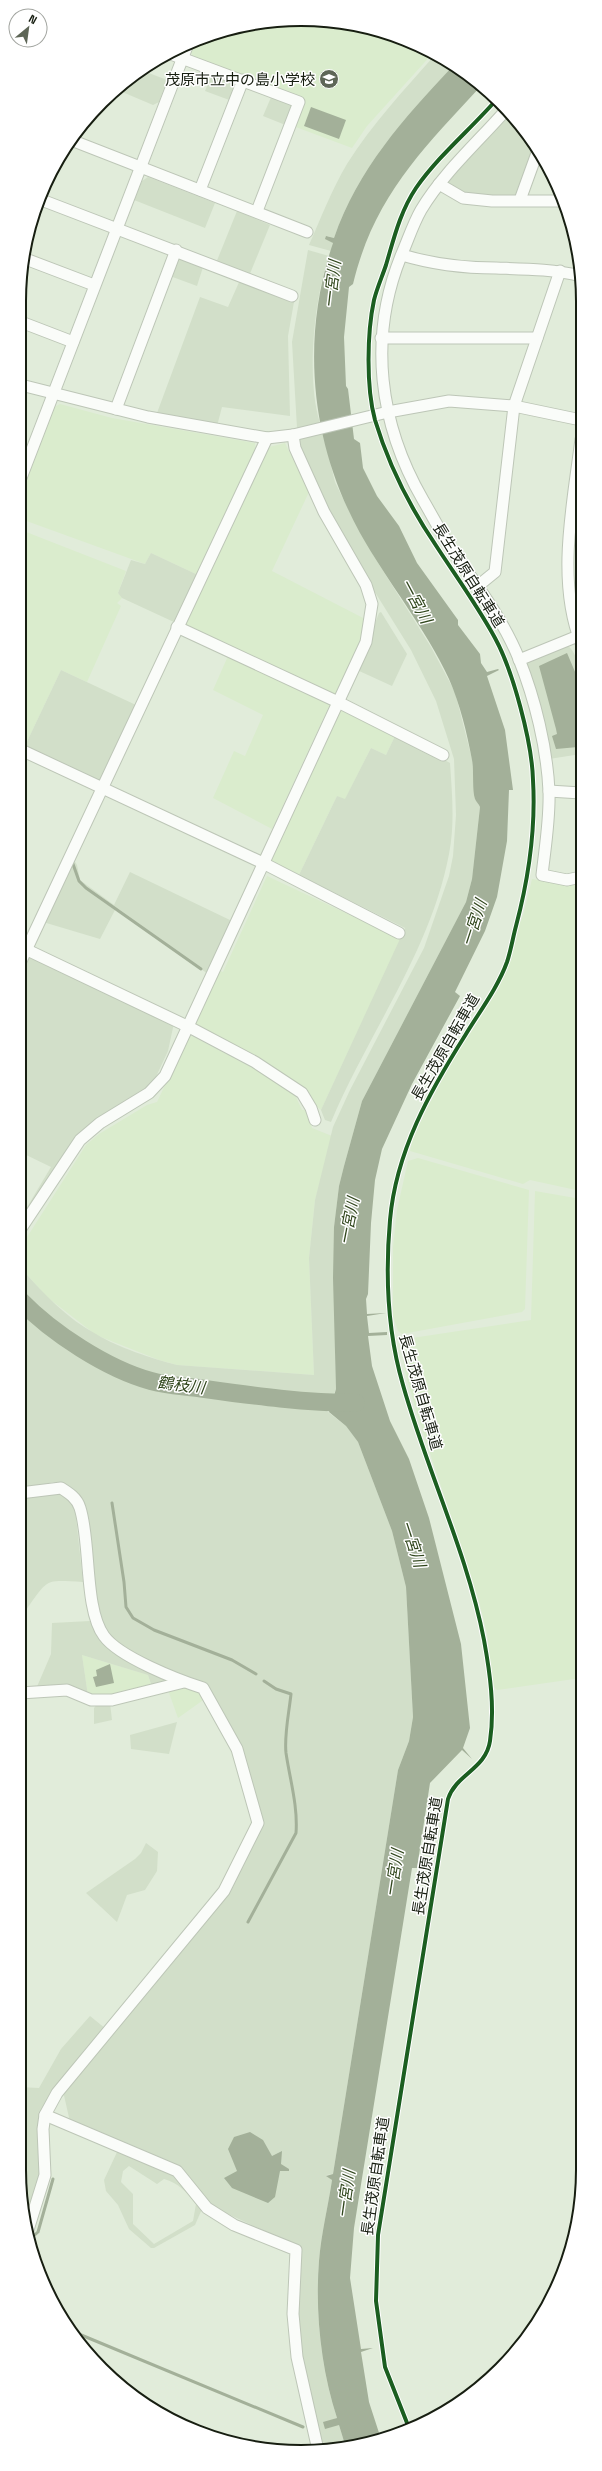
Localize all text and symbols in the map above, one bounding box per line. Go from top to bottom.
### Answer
north arrow [8,8,48,48]
text: N [26,11,39,27]
school or university icon: 茂原市立中の島小学校 [318,68,340,90]
place label: 茂原市立中の島小学校 [165,70,315,89]
water label: 一宮川 [319,257,346,309]
street label: 長生茂原自転車道 [429,519,509,631]
water label: 一宮川 [395,575,437,629]
water label: 一宮川 [457,895,492,949]
street label: 長生茂原自転車道 [407,990,483,1104]
water label: 一宮川 [334,1193,364,1247]
street label: 長生茂原自転車道 [395,1332,447,1452]
water label: 鶴枝川 [156,1372,208,1399]
water label: 一宮川 [396,1518,431,1572]
street label: 長生茂原自転車道 [408,1795,446,1917]
water label: 一宮川 [380,1846,408,1898]
street label: 長生茂原自転車道 [357,2115,393,2237]
water label: 一宮川 [332,2167,360,2219]

